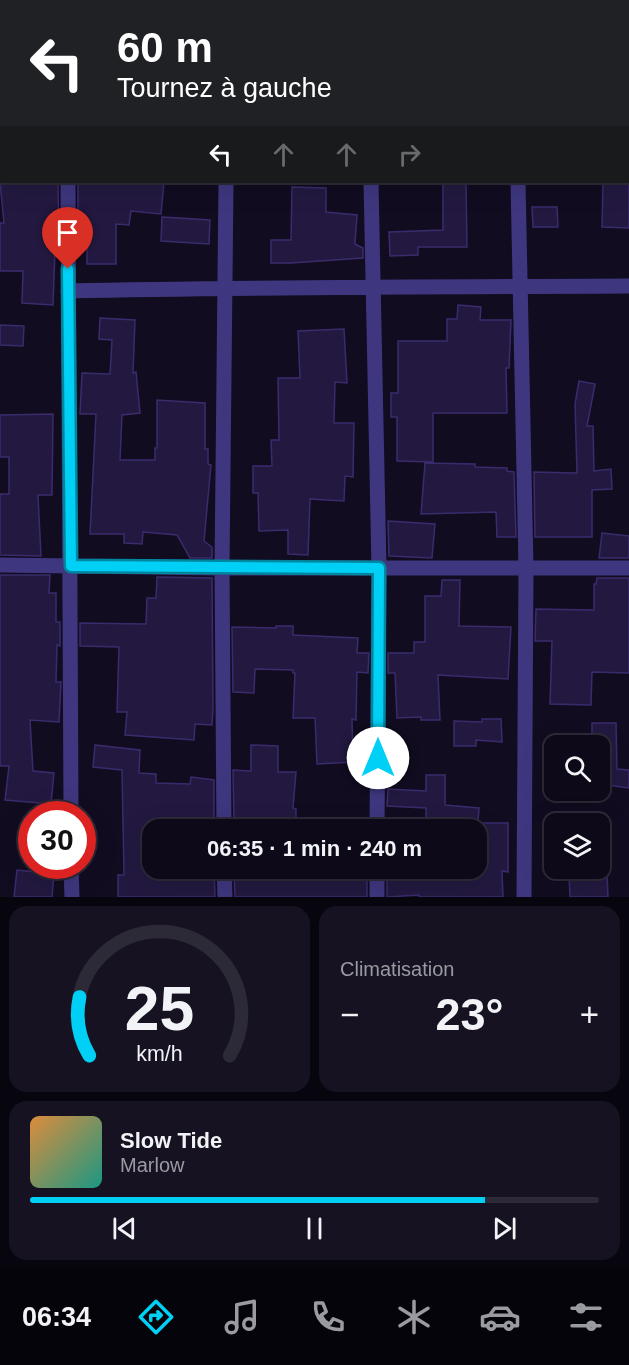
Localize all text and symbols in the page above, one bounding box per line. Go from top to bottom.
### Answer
icon: left [18,24,96,102]
text: 60 m [117,24,213,71]
text: Tournez à gauche [117,73,332,103]
icon: left [204,138,237,171]
icon: ahead [267,138,300,171]
icon: ahead [330,138,363,171]
icon: right [393,138,426,171]
pin [42,207,93,269]
icon: arrive [51,216,84,249]
position arrow [346,726,410,790]
map controls [544,735,610,879]
button: search [544,735,610,801]
speed limit sign: 30 [18,801,96,879]
button: layers [544,813,610,879]
text: 06:35 · 1 min · 240 m [207,836,422,861]
text: Climatisation [340,958,454,980]
text: 25 [125,974,194,1043]
text: 23° [435,989,504,1040]
text: − [340,996,359,1033]
text: + [580,996,599,1033]
text: km/h [136,1042,183,1066]
text: Slow Tide [120,1128,222,1153]
text: Marlow [120,1154,184,1176]
icon: previous [108,1212,141,1245]
icon: pause [298,1212,331,1245]
icon: next [488,1212,521,1245]
icon: directions [135,1296,177,1338]
icon: music [221,1296,263,1338]
icon: phone [307,1296,349,1338]
icon: climate [393,1296,435,1338]
icon: car [479,1296,521,1338]
icon: filters [565,1296,607,1338]
text: 06:34 [22,1302,91,1332]

